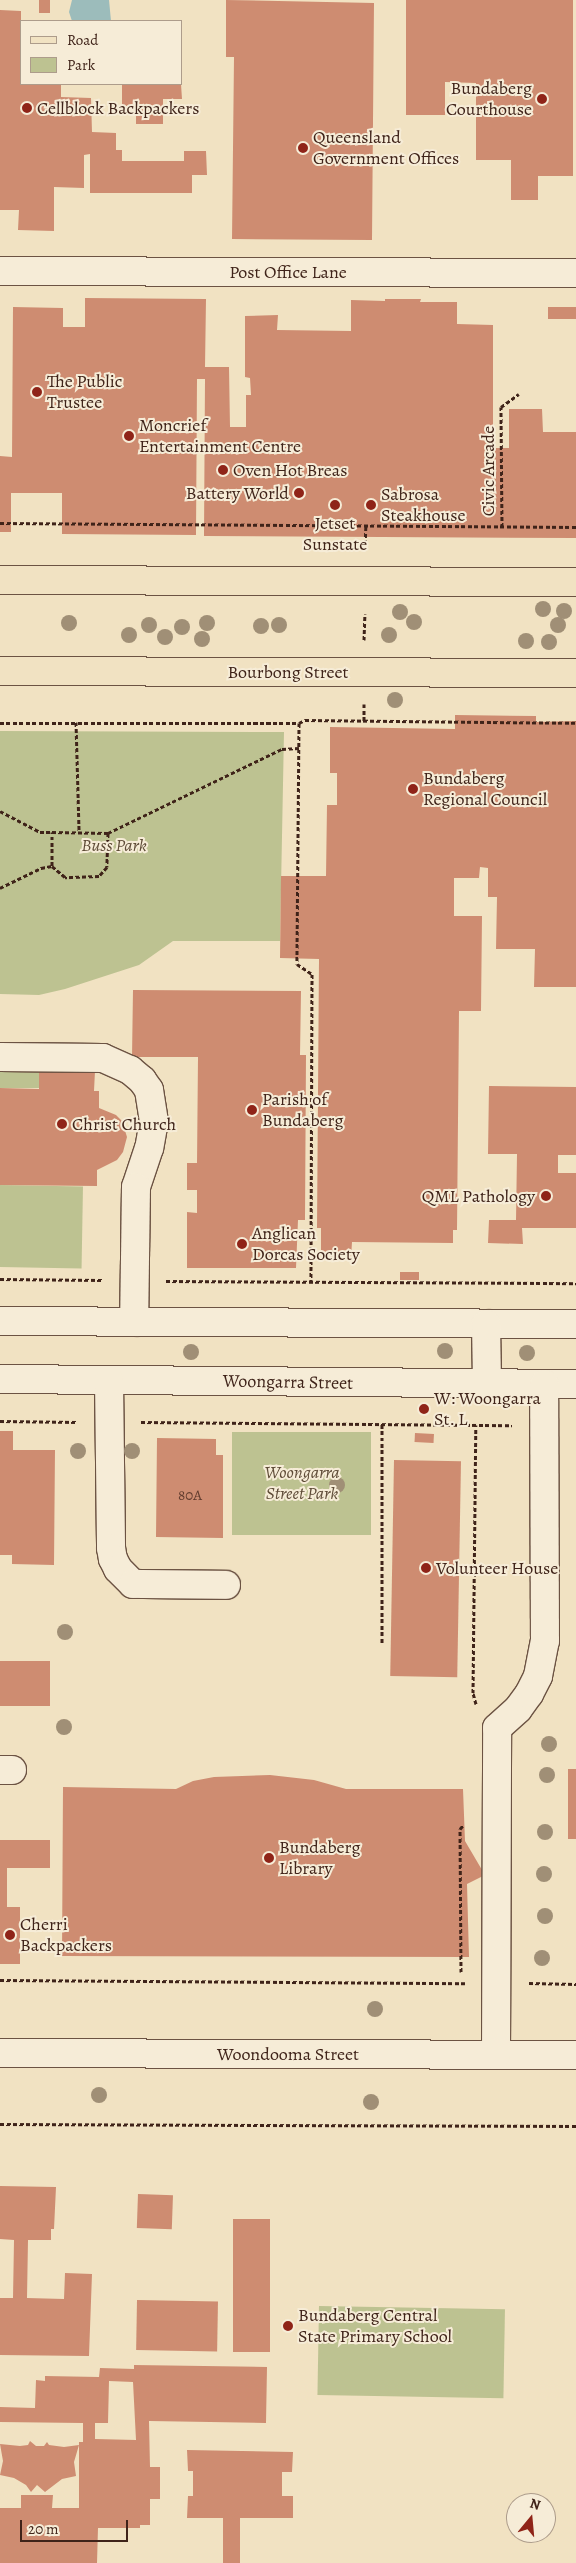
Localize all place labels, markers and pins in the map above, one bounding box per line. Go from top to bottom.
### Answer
place label: Bundaberg Courthouse [446,78,532,120]
marker: Bundaberg Courthouse [536,93,548,105]
place label: Cellblock Backpackers [37,97,199,119]
marker: Cellblock Backpackers [21,102,33,114]
place label: Queensland Government Offices [313,127,459,170]
marker: Queensland Government Offices [297,142,309,154]
place label: The Public Trustee [47,371,122,414]
marker: The Public Trustee [31,386,43,398]
place label: Moncrief Entertainment Centre [139,415,301,458]
marker: Moncrief Entertainment Centre [123,430,135,442]
place label: Oven Hot Breas [233,459,347,481]
marker: Oven Hot Breas [217,464,229,476]
place label: Battery World [186,482,289,504]
place label: Sabrosa Steakhouse [381,484,465,526]
marker: Battery World [293,487,305,499]
marker: Jetset Sunstate [329,499,341,511]
marker: Sabrosa Steakhouse [365,499,377,511]
place label: Jetset Sunstate [303,513,367,556]
place label: Bundaberg Regional Council [423,768,547,811]
marker: Bundaberg Regional Council [407,783,419,795]
place label: Parish of Bundaberg [262,1089,344,1132]
marker: Parish of Bundaberg [246,1104,258,1116]
place label: Christ Church [72,1113,176,1135]
marker: Christ Church [56,1118,68,1130]
place label: QML Pathology [422,1185,535,1207]
marker: QML Pathology [539,1189,553,1203]
place label: Anglican Dorcas Society [252,1223,360,1266]
marker: Anglican Dorcas Society [236,1238,248,1250]
place label: W: Woongarra St. L [434,1388,541,1430]
marker: W: Woongarra St. L [418,1403,430,1415]
place label: Volunteer House [436,1557,558,1579]
marker: Volunteer House [420,1562,432,1574]
place label: Bundaberg Library [279,1837,361,1880]
marker: Bundaberg Library [263,1852,275,1864]
place label: Cherri Backpackers [20,1914,112,1956]
marker: Cherri Backpackers [4,1929,16,1941]
place label: Bundaberg Central State Primary School [298,2305,452,2348]
marker: Bundaberg Central State Primary School [282,2320,294,2332]

